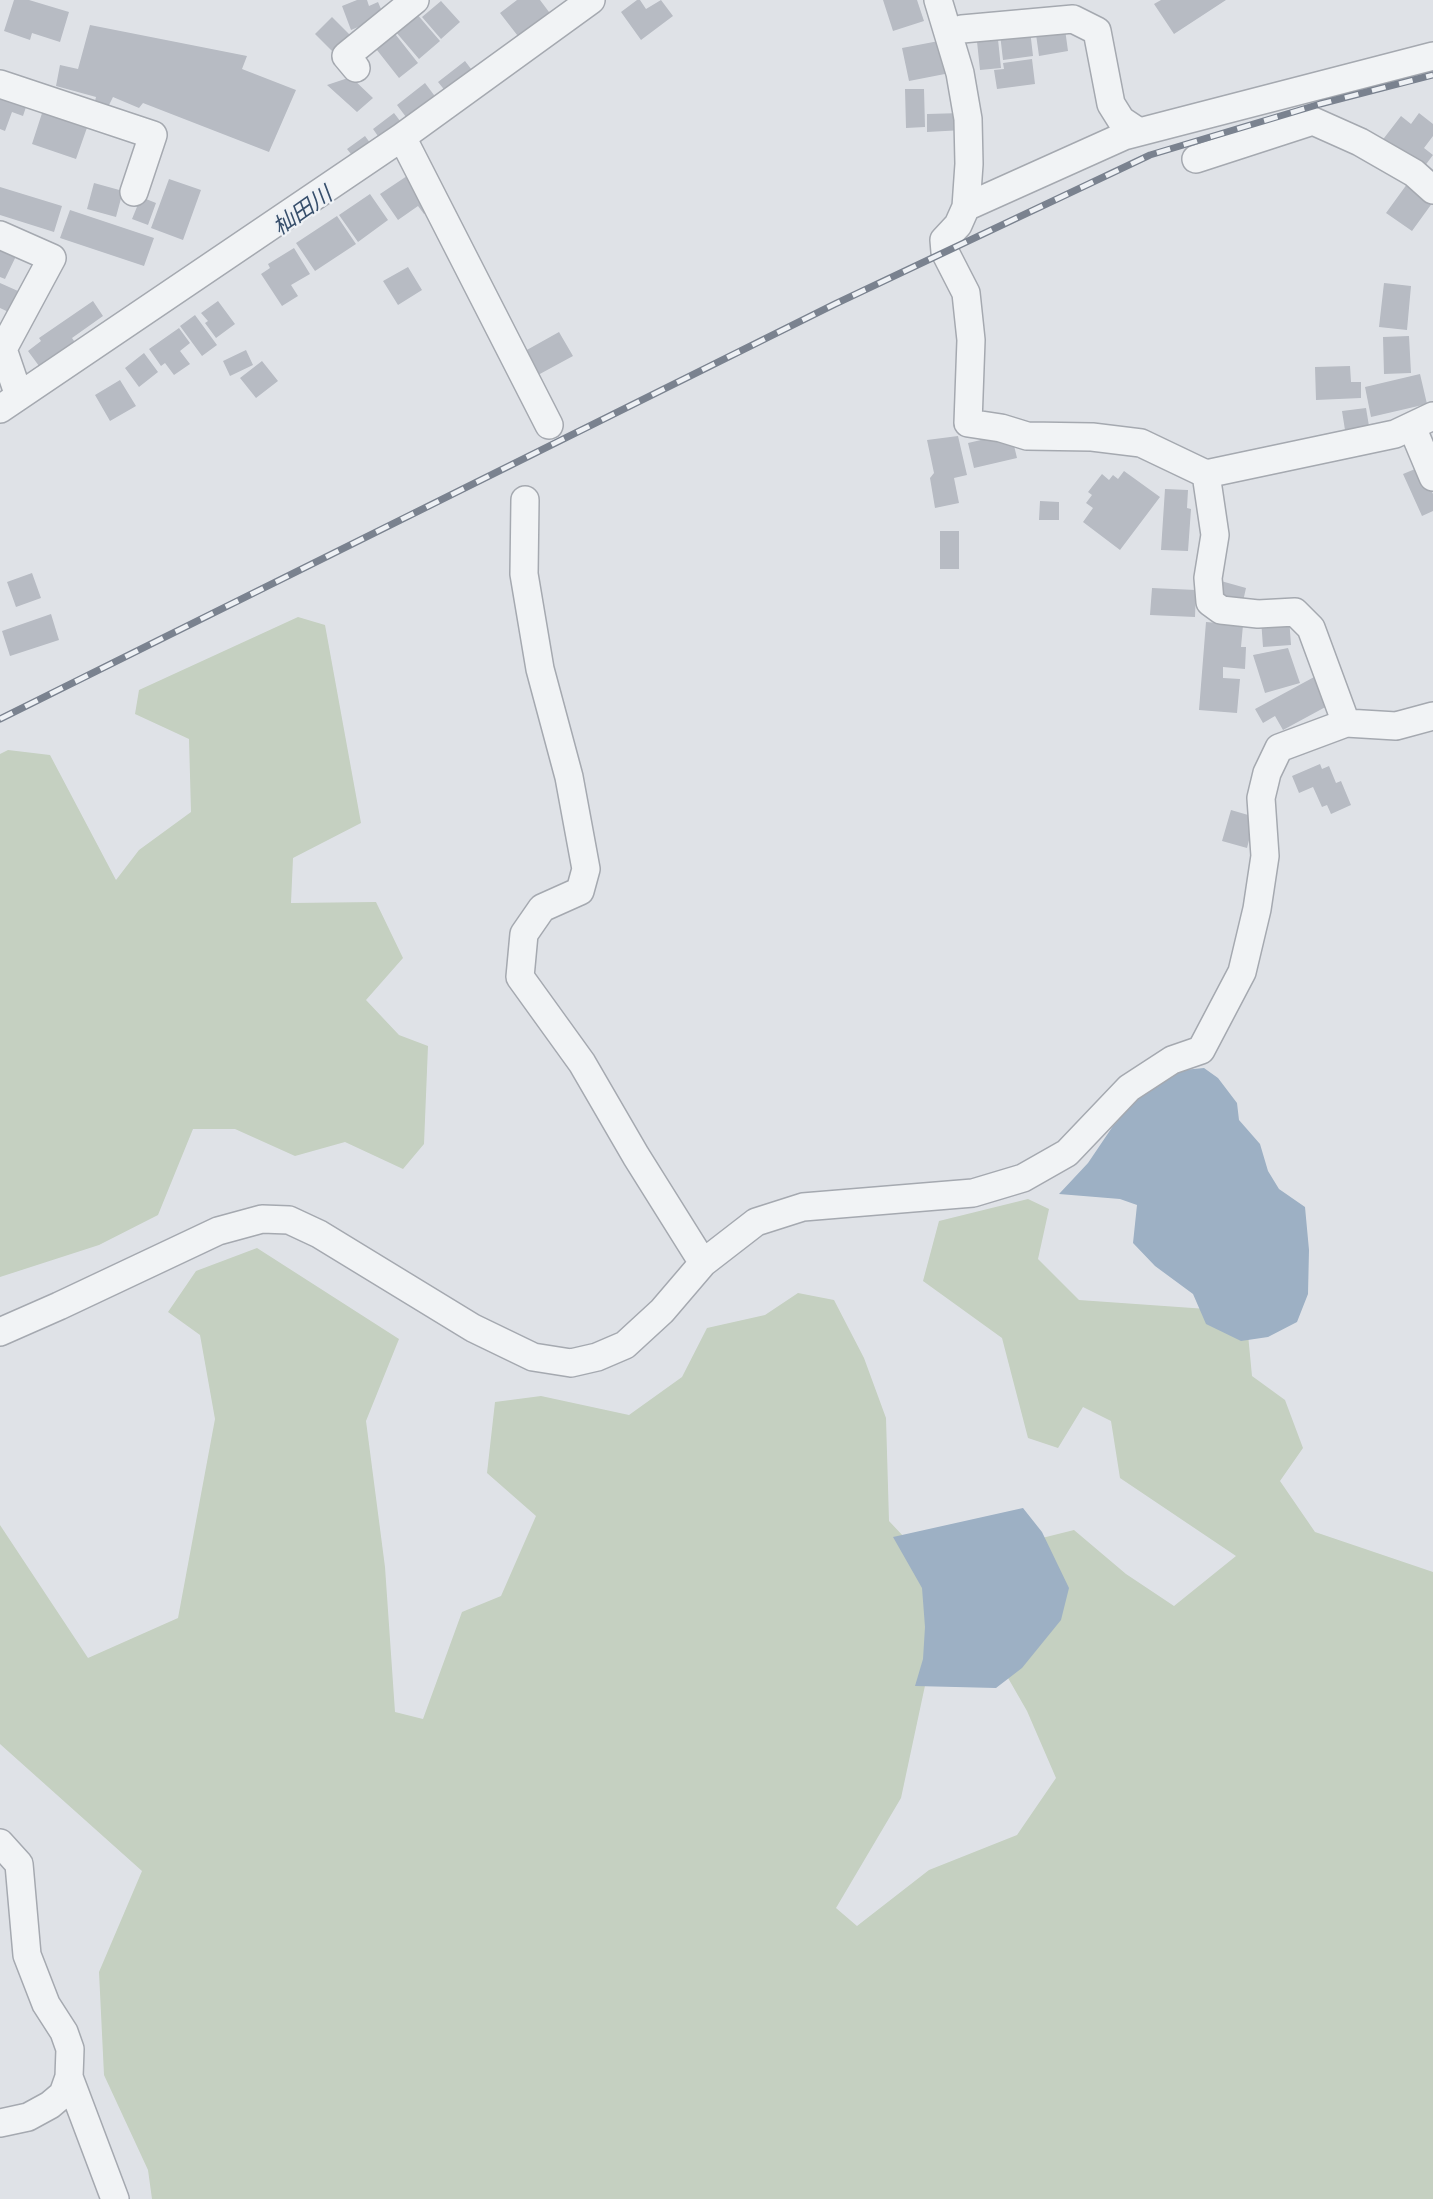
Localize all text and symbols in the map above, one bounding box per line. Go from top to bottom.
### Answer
water label: 杣田川 [268,182,338,242]

